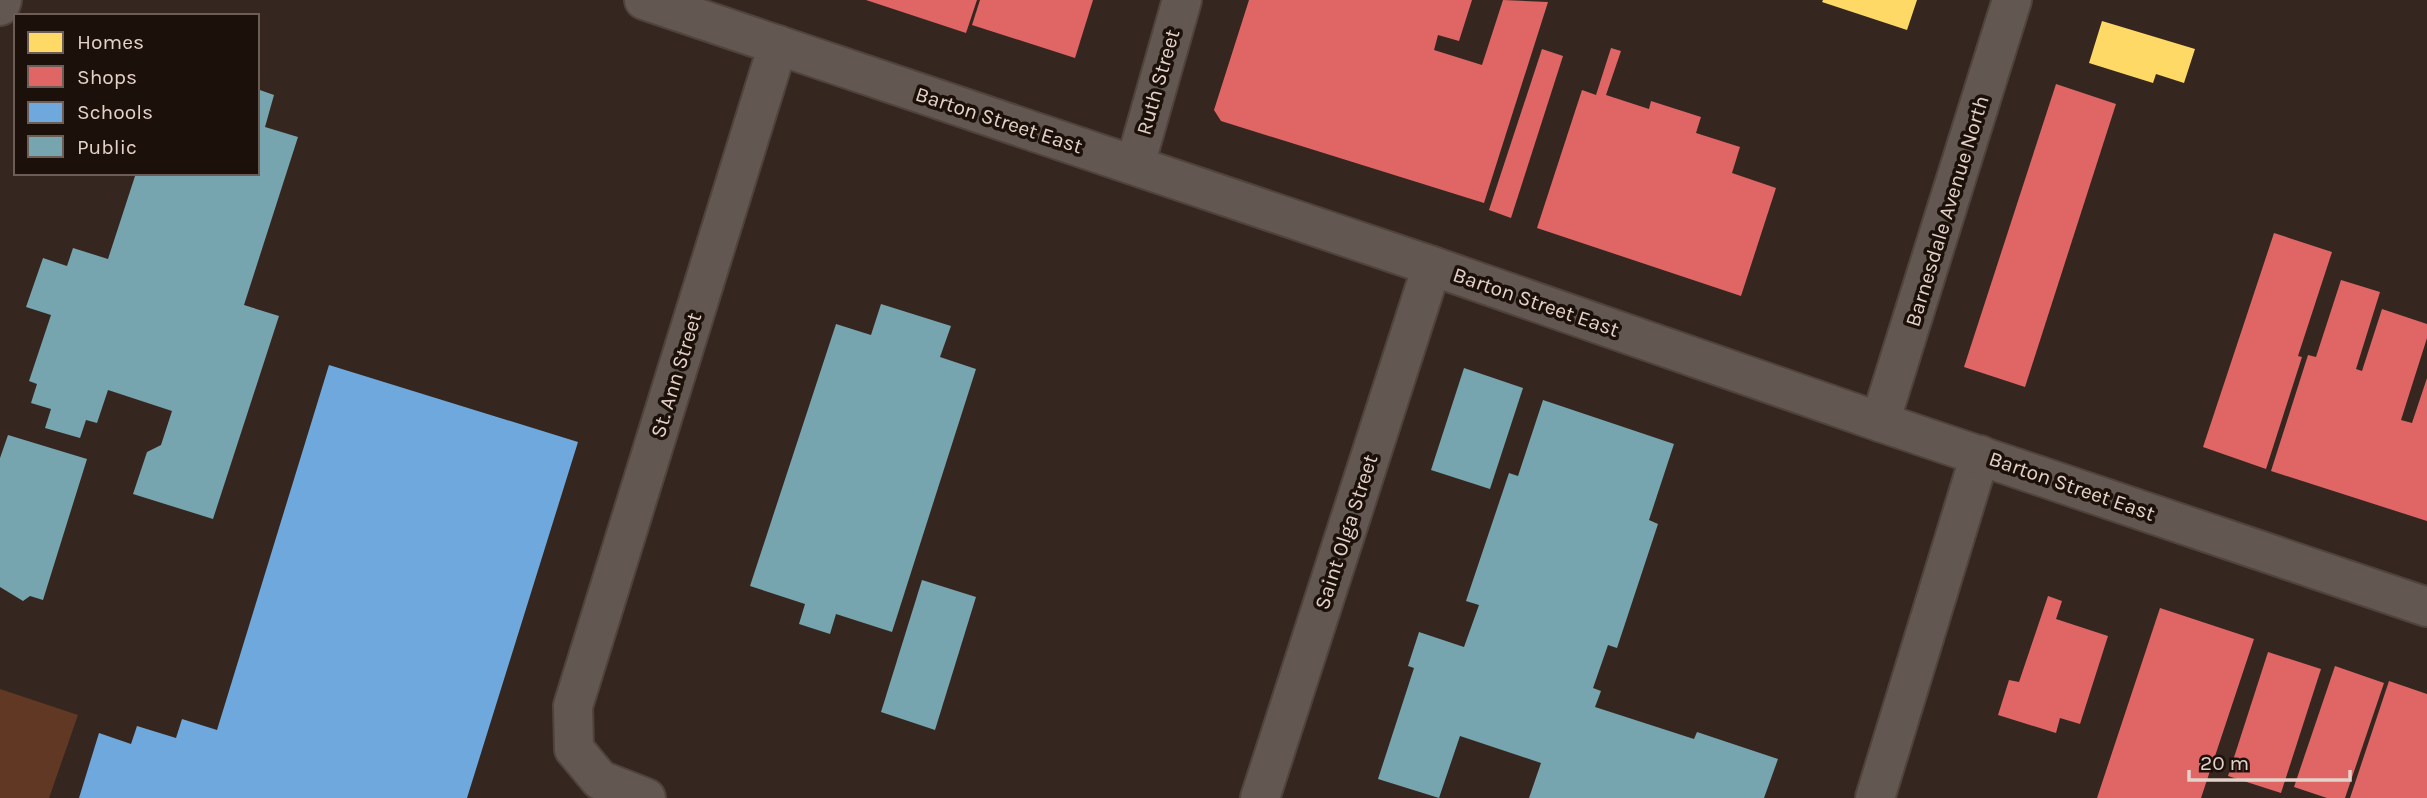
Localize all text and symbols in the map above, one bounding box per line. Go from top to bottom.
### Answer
legend [14,14,259,175]
street label: Ruth Street [1131,26,1185,138]
text: Homes [77,30,144,54]
text: Shops [77,65,137,89]
street label: Barton Street East [912,82,1086,158]
street label: Barnesdale Avenue North [1900,93,1994,329]
text: Schools [77,100,153,124]
text: Public [77,135,137,159]
street label: Barton Street East [1450,262,1622,342]
street label: St. Ann Street [646,310,706,440]
street label: Barton Street East [1986,446,2158,526]
street label: Saint Olga Street [1310,451,1382,613]
scale bar [2189,738,2350,782]
text: 20 m [2200,751,2249,775]

